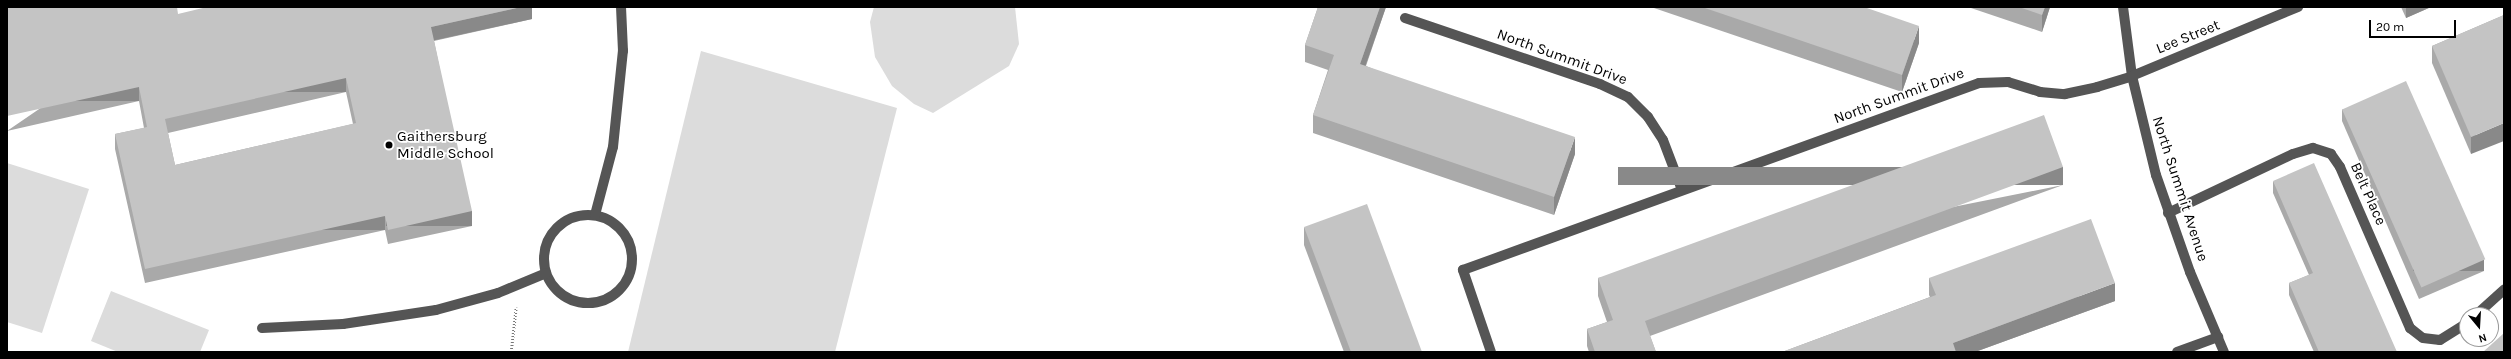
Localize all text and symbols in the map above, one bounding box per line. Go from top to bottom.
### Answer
scale bar [2371,12,2458,38]
street label: Lee Street [2153,16,2223,58]
text: 20 m [2376,20,2404,34]
street label: North Summit Drive [1495,25,1629,89]
street label: North Summit Drive [1832,64,1966,128]
street label: North Summit Avenue [2148,114,2212,264]
place label: Gaithersburg Middle School [397,127,494,162]
marker: Gaithersburg Middle School [384,140,394,150]
street label: Belt Place [2346,160,2390,228]
north arrow [2459,307,2499,347]
text: N [2477,331,2488,345]

